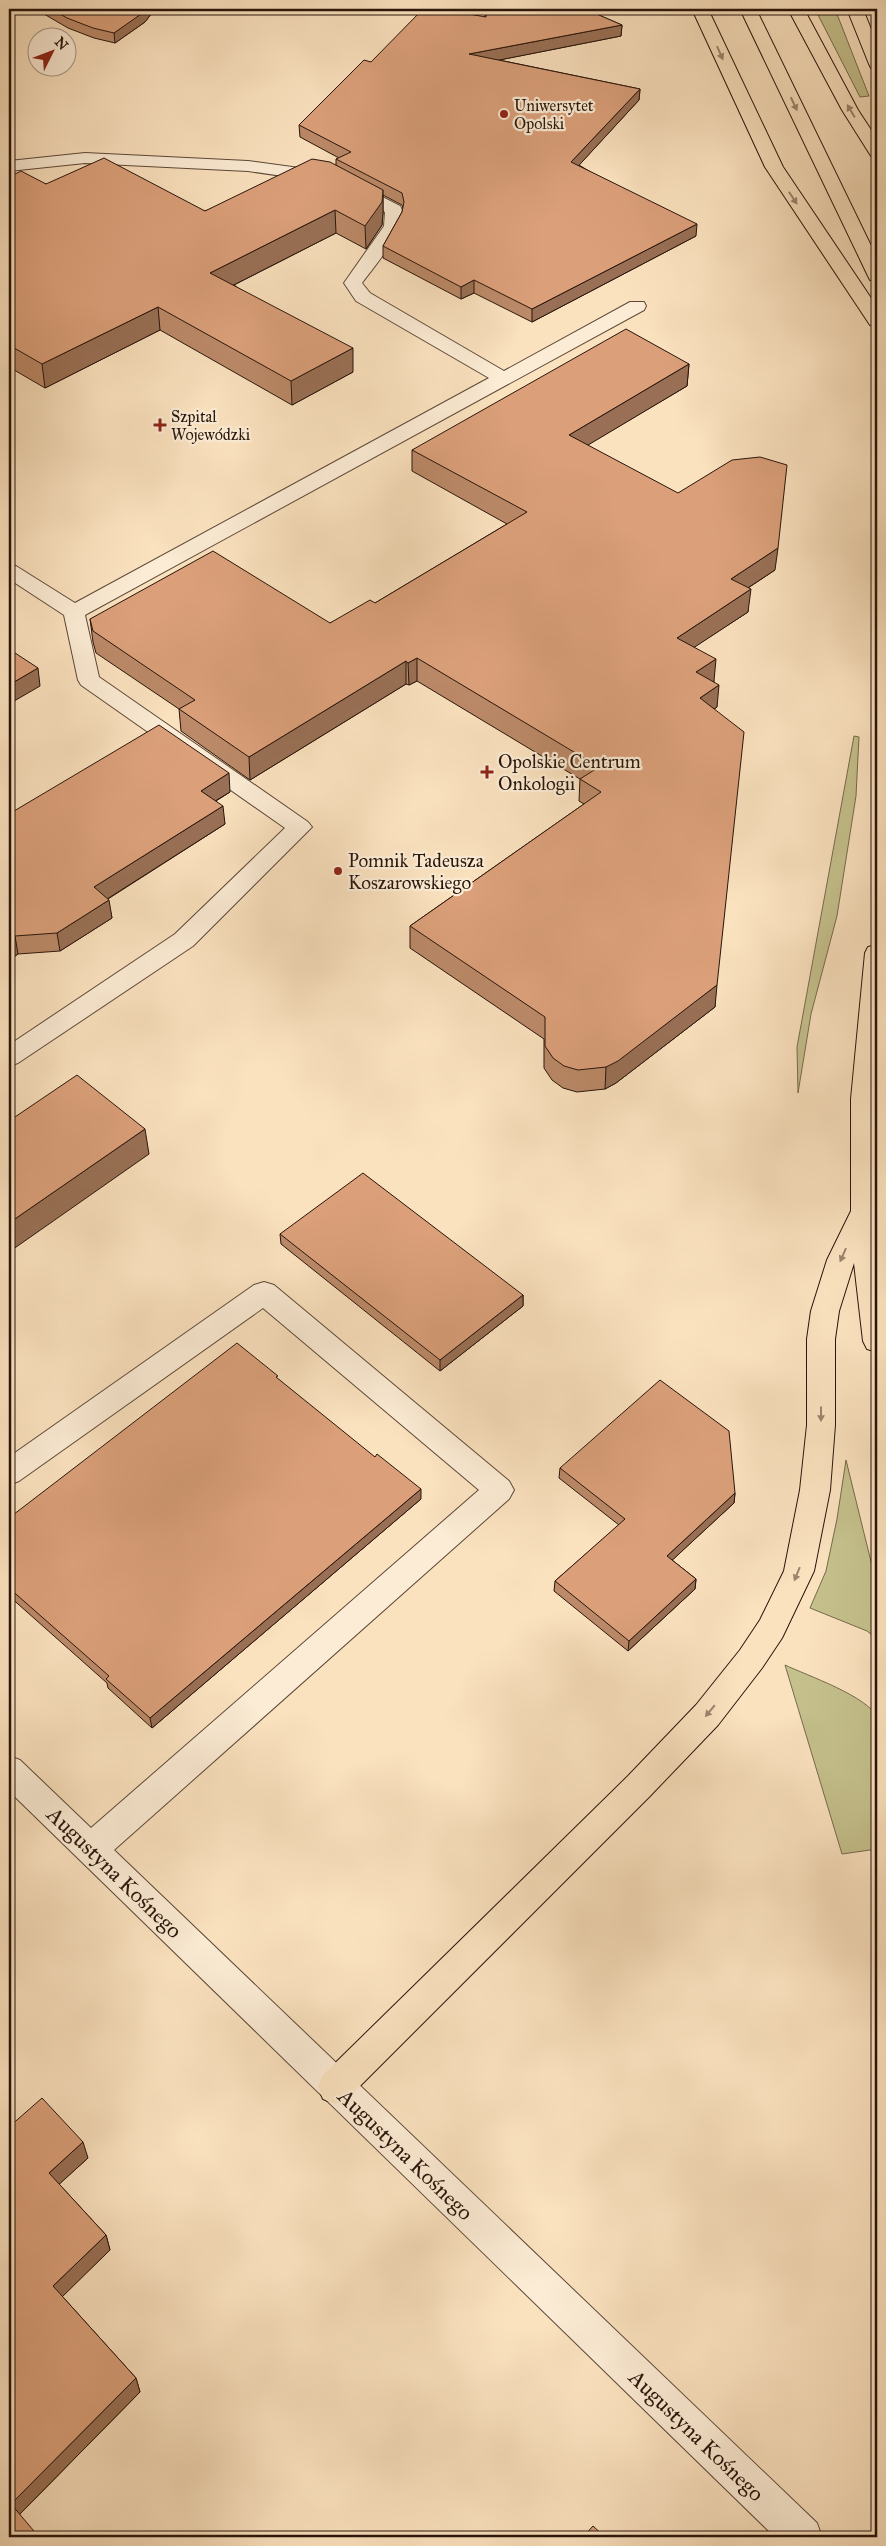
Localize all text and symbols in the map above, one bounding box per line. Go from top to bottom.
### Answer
north arrow [28,28,78,78]
text: N [51,34,72,54]
one-way arrow [716,46,724,60]
place label: Uniwersytet Opolski [514,96,594,133]
one-way arrow [790,97,798,111]
one-way arrow [847,104,856,118]
marker: Uniwersytet Opolski [498,108,510,120]
one-way arrow [788,192,798,205]
place label: Szpital Wojewódzki [171,407,251,444]
marker: Szpital Wojewódzki [153,418,167,432]
place label: Opolskie Centrum Onkologii [498,750,641,796]
marker: Opolskie Centrum Onkologii [480,765,494,779]
place label: Pomnik Tadeusza Koszarowskiego [348,849,485,895]
marker: Pomnik Tadeusza Koszarowskiego [332,865,344,877]
one-way arrow [839,1248,847,1262]
one-way arrow [817,1406,825,1422]
one-way arrow [792,1567,800,1581]
one-way arrow [705,1704,716,1717]
street label: Augustyna Kośnego [41,1800,188,1944]
street label: Augustyna Kośnego [332,2082,479,2226]
street label: Augustyna Kośnego [623,2363,770,2507]

